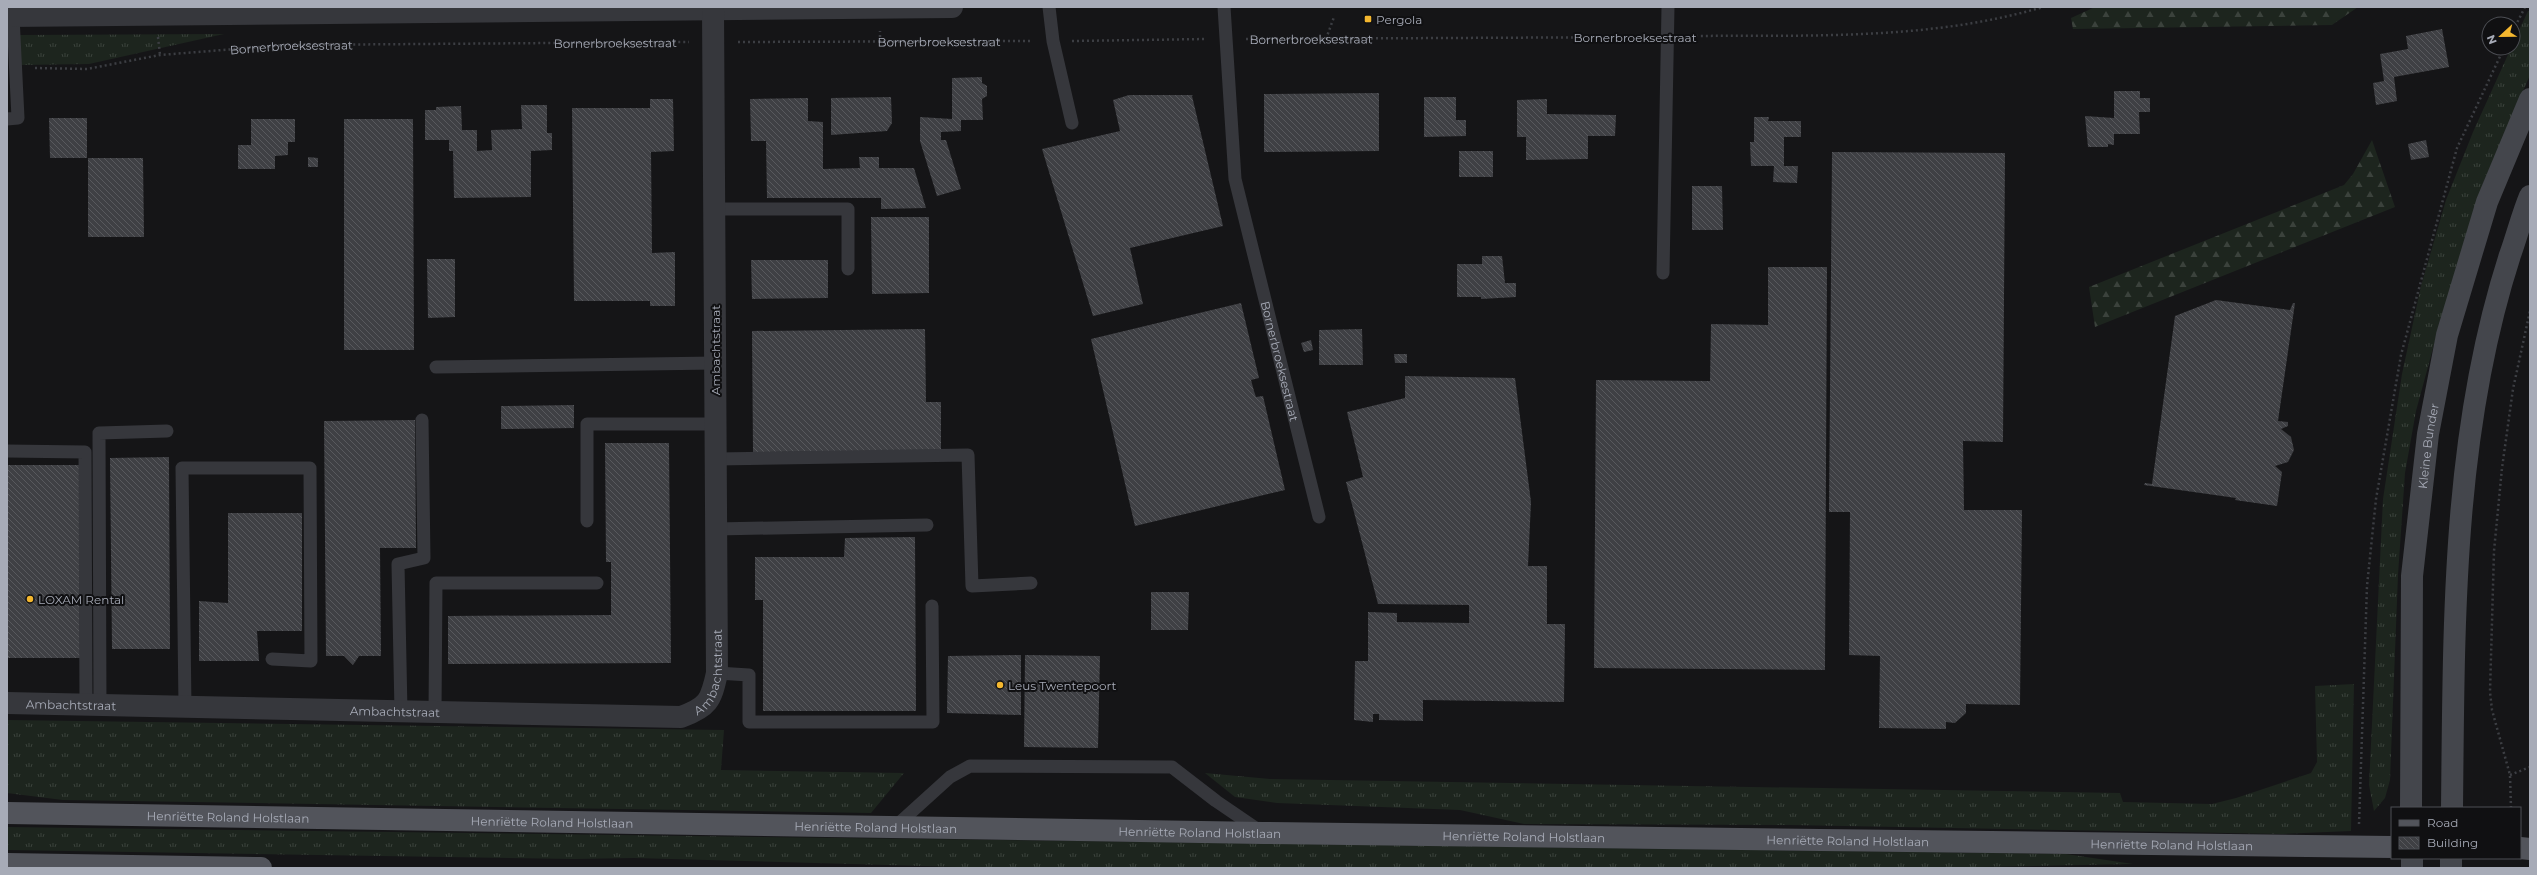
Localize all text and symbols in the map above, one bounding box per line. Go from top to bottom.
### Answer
place label: Pergola [1376,12,1422,27]
marker: Pergola [1363,14,1373,24]
north arrow [2481,16,2521,56]
street label: Bornerbroeksestraat [1573,30,1697,45]
street label: Bornerbroeksestraat [1249,31,1373,46]
text: N [2484,33,2500,46]
street label: Bornerbroeksestraat [877,34,1001,49]
street label: Bornerbroeksestraat [554,35,677,51]
street label: Bornerbroeksestraat [229,37,353,57]
street label: Bornerbroeksestraat [1258,299,1302,423]
street label: Ambachtstraat [708,305,723,395]
street label: Kleine Bunder [2414,402,2441,490]
place label: LOXAM Rental [38,592,124,607]
marker: LOXAM Rental [25,594,35,604]
street label: Ambachtstraat [691,629,725,718]
place label: Leus Twentepoort [1008,678,1117,693]
marker: Leus Twentepoort [995,680,1005,690]
street label: Ambachtstraat [26,696,116,713]
street label: Ambachtstraat [350,703,440,719]
legend [2391,807,2521,859]
street label: Henriëtte Roland Holstlaan [146,808,310,825]
street label: Henriëtte Roland Holstlaan [470,813,634,830]
text: Road [2427,815,2458,830]
street label: Henriëtte Roland Holstlaan [794,818,957,836]
street label: Henriëtte Roland Holstlaan [1118,823,1281,841]
street label: Henriëtte Roland Holstlaan [1442,828,1605,845]
street label: Henriëtte Roland Holstlaan [1766,832,1929,849]
text: Building [2427,835,2478,850]
street label: Henriëtte Roland Holstlaan [2090,836,2253,853]

